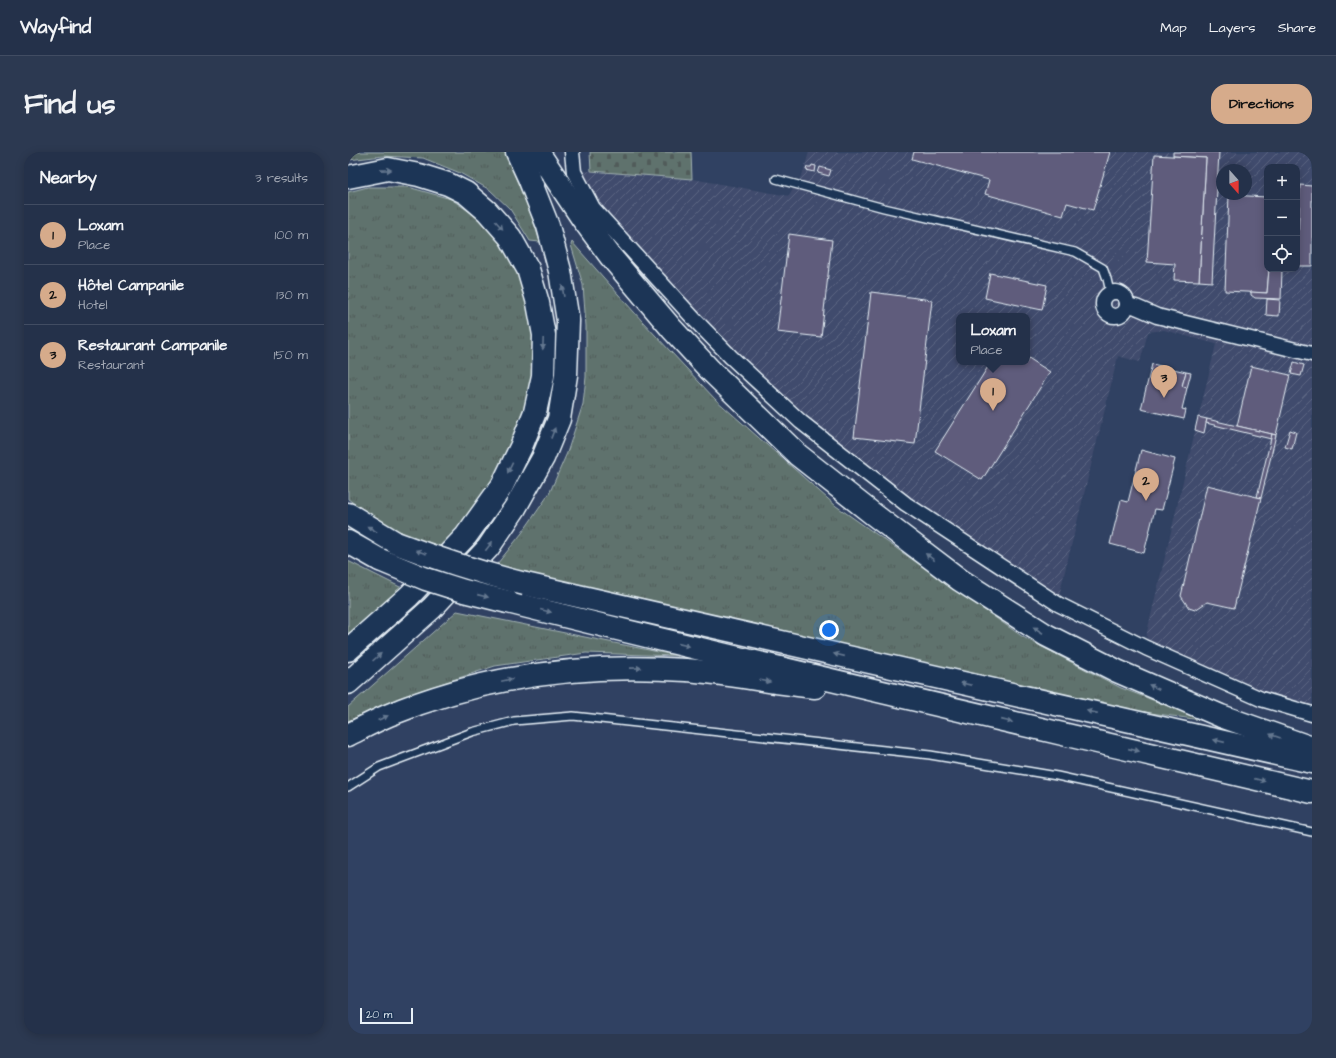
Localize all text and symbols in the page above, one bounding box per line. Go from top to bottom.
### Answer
text: Wayfind [20,14,91,41]
text: Map [1160,18,1187,38]
text: Layers [1209,18,1256,38]
text: Share [1278,18,1316,38]
button: Directions [1211,84,1312,124]
text: Find us [24,85,115,124]
north arrow [1216,164,1252,200]
map controls [1264,164,1300,272]
button: + [1264,164,1300,200]
text: Nearby [40,166,97,190]
one-way arrow [380,167,392,174]
text: 3 results [255,169,308,187]
button: − [1264,200,1300,236]
text: Loxam [78,215,123,236]
one-way arrow [495,220,504,230]
text: 1 [52,226,54,244]
text: 100 m [275,226,308,244]
text: Place [78,236,110,254]
button: locate [1264,236,1300,272]
text: Hôtel Campanile [78,275,184,296]
one-way arrow [560,285,566,297]
text: 2 [49,286,57,304]
text: 130 m [276,286,308,304]
text: Hotel [78,296,108,314]
popup [956,313,1030,365]
text: Loxam [970,320,1016,341]
text: Restaurant Campanile [78,335,227,356]
one-way arrow [540,338,547,350]
text: Place [970,341,1003,359]
text: 3 [50,346,56,364]
text: 150 m [274,346,308,364]
text: Restaurant [78,356,145,374]
pin: 3 [1151,365,1177,398]
pin: 1 [980,378,1006,411]
one-way arrow [551,426,557,438]
one-way arrow [507,463,513,474]
pin: 2 [1133,468,1159,501]
one-way arrow [366,525,378,532]
one-way arrow [485,540,493,551]
one-way arrow [414,549,426,555]
one-way arrow [925,553,936,561]
one-way arrow [477,593,489,599]
one-way arrow [540,608,552,614]
your location [819,620,839,640]
one-way arrow [1032,626,1044,633]
one-way arrow [677,642,690,648]
one-way arrow [372,652,382,661]
one-way arrow [833,652,845,658]
one-way arrow [630,665,643,671]
one-way arrow [501,676,513,682]
one-way arrow [759,678,772,684]
one-way arrow [960,680,972,686]
one-way arrow [1149,684,1160,690]
one-way arrow [1086,709,1099,715]
one-way arrow [377,715,389,721]
one-way arrow [1001,718,1013,724]
one-way arrow [1269,732,1281,738]
one-way arrow [1213,738,1225,744]
one-way arrow [1127,748,1140,754]
one-way arrow [1254,777,1266,783]
scale bar [360,1006,413,1025]
text: 20 m [366,1007,392,1022]

